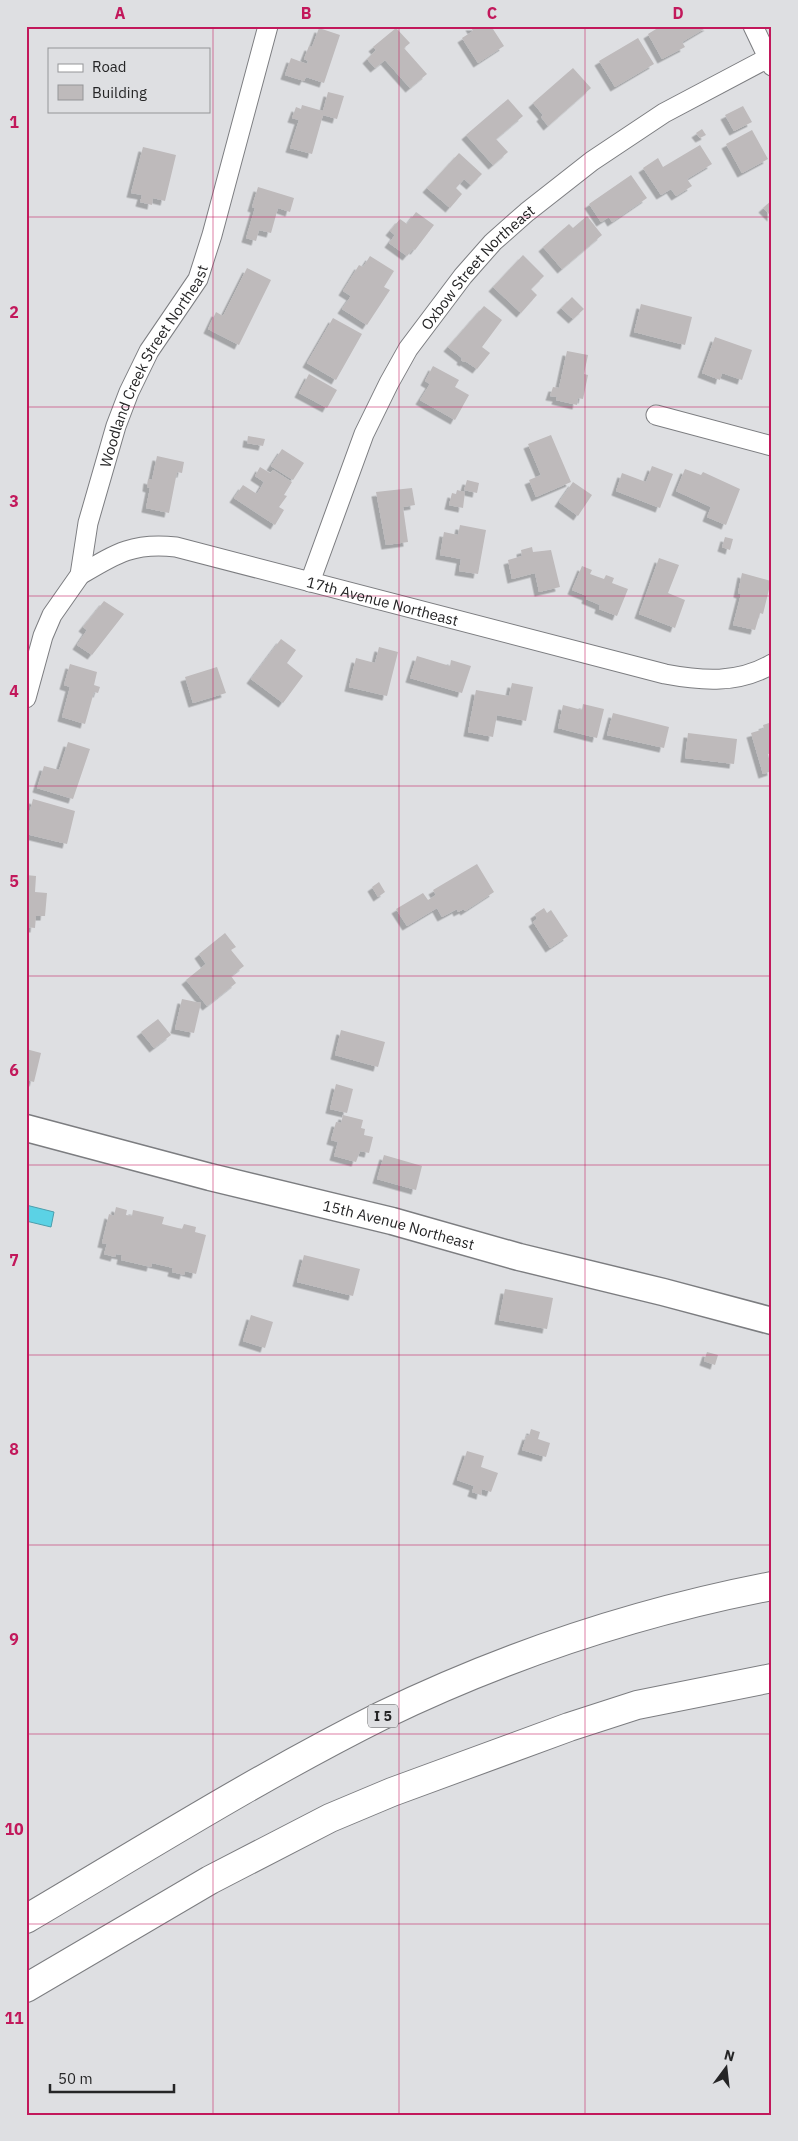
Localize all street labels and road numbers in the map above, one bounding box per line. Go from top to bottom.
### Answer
street label: Oxbow Street Northeast [416,200,538,333]
street label: Woodland Creek Street Northeast [95,262,211,470]
street label: 17th Avenue Northeast [305,572,461,629]
street label: 15th Avenue Northeast [321,1195,477,1253]
road number: I 5 [368,1704,398,1728]

